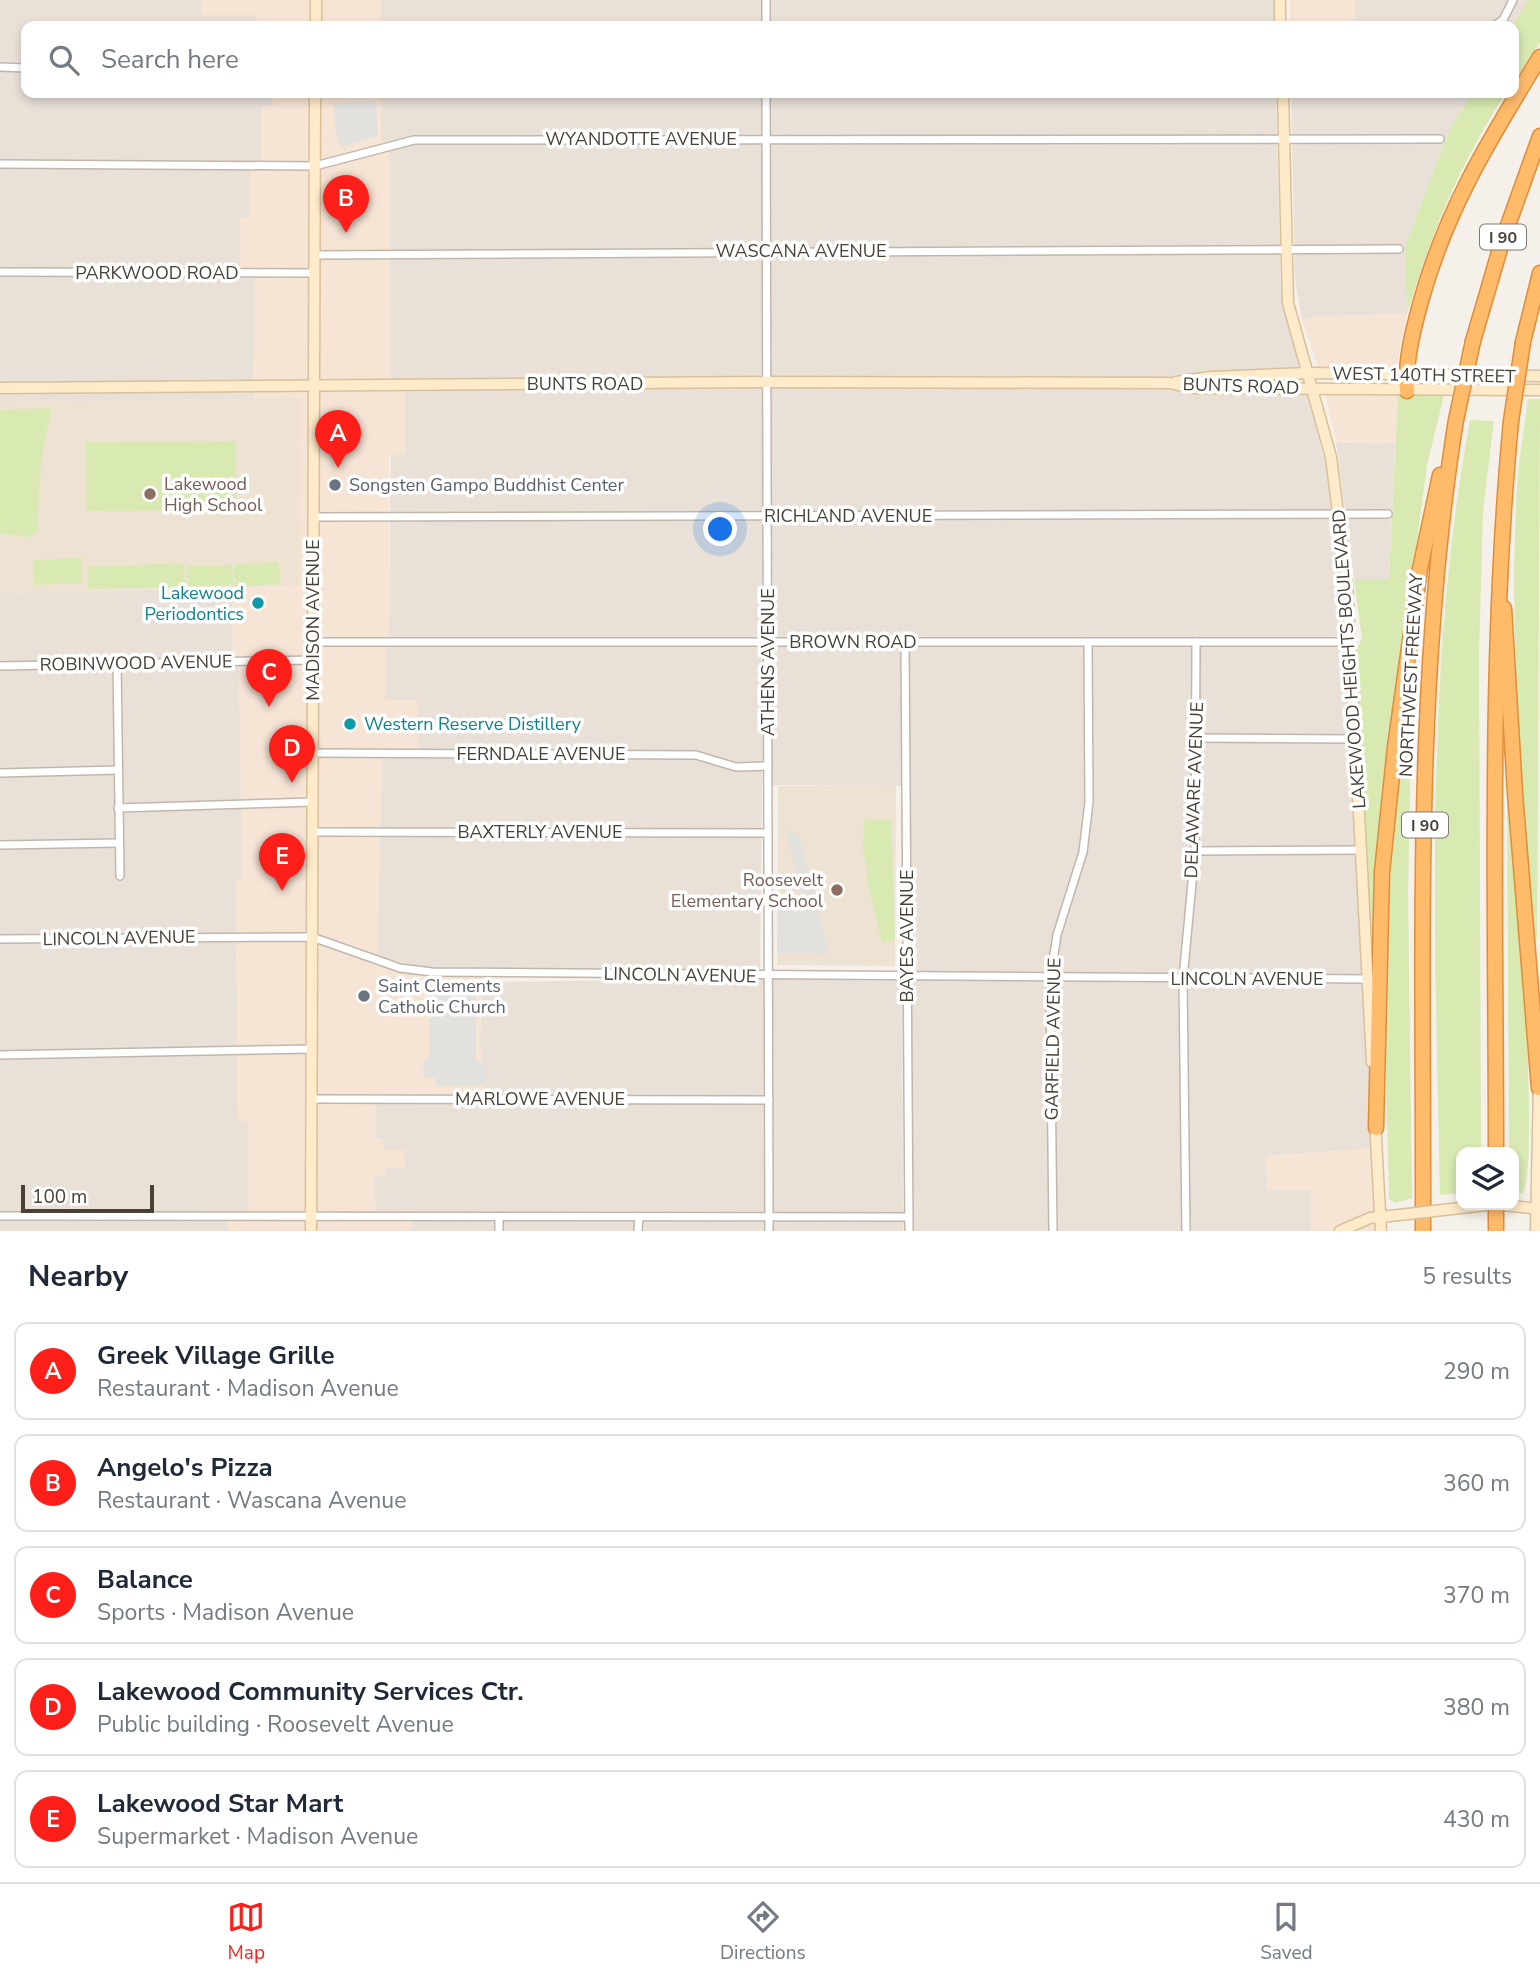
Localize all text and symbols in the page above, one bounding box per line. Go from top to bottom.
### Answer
search box [21,21,1519,98]
icon: search [45,41,83,79]
text: Search here [101,42,239,77]
street label: WYANDOTTE AVENUE [545,127,737,151]
pin: B [323,175,369,233]
road number: I 90 [1480,224,1526,249]
street label: WASCANA AVENUE [716,239,886,263]
street label: PARKWOOD ROAD [75,261,239,285]
street label: WEST 140TH STREET [1332,361,1516,389]
street label: BUNTS ROAD [527,372,643,396]
street label: BUNTS ROAD [1182,372,1300,400]
pin: A [315,410,361,468]
place label: Lakewood High School [164,472,263,517]
place label: Songsten Gampo Buddhist Center [349,473,624,497]
marker: Songsten Gampo Buddhist Center [327,477,343,493]
marker: Lakewood High School [142,486,158,502]
street label: RICHLAND AVENUE [764,504,932,528]
street label: LAKEWOOD HEIGHTS BOULEVARD [1327,508,1371,810]
your location [703,512,737,546]
street label: MADISON AVENUE [301,539,325,701]
street label: NORTHWEST FREEWAY [1394,572,1428,778]
place label: Lakewood Periodontics [145,581,244,626]
street label: ATHENS AVENUE [756,588,780,736]
marker: Lakewood Periodontics [250,595,266,611]
street label: BROWN ROAD [789,630,917,654]
street label: ROBINWOOD AVENUE [39,649,233,677]
pin: C [246,649,292,707]
street label: DELAWARE AVENUE [1179,701,1209,879]
place label: Western Reserve Distillery [364,712,582,736]
marker: Western Reserve Distillery [342,716,358,732]
pin: D [269,725,315,783]
street label: FERNDALE AVENUE [457,742,625,766]
road number: I 90 [1402,812,1448,838]
street label: BAXTERLY AVENUE [458,820,622,844]
pin: E [259,833,305,891]
place label: Roosevelt Elementary School [671,868,824,913]
street label: BAYES AVENUE [895,870,919,1002]
marker: Roosevelt Elementary School [829,882,845,898]
street label: LINCOLN AVENUE [42,925,196,951]
street label: GARFIELD AVENUE [1040,957,1066,1121]
street label: LINCOLN AVENUE [603,962,757,988]
street label: LINCOLN AVENUE [1171,967,1323,991]
place label: Saint Clements Catholic Church [378,974,506,1019]
marker: Saint Clements Catholic Church [356,988,372,1004]
street label: MARLOWE AVENUE [455,1087,625,1111]
map controls [1456,1147,1519,1210]
button: layers [1456,1147,1519,1210]
scale bar [21,1182,154,1214]
text: 100 m [32,1184,87,1210]
text: Nearby [28,1256,128,1297]
text: 5 results [1422,1261,1512,1292]
text: Greek Village Grille [97,1338,335,1373]
text: A [44,1356,62,1387]
text: 290 m [1443,1356,1510,1387]
text: Restaurant · Madison Avenue [97,1373,399,1404]
text: Angelo's Pizza [97,1450,273,1485]
text: B [45,1468,61,1499]
text: 360 m [1443,1468,1510,1499]
text: Restaurant · Wascana Avenue [97,1485,406,1516]
text: Balance [97,1562,193,1597]
text: C [45,1580,61,1611]
text: 370 m [1443,1580,1510,1611]
text: Sports · Madison Avenue [97,1597,354,1628]
text: Lakewood Community Services Ctr. [97,1674,524,1709]
text: D [44,1692,62,1723]
text: 380 m [1443,1692,1510,1723]
text: Public building · Roosevelt Avenue [97,1709,454,1740]
text: Lakewood Star Mart [97,1786,343,1821]
text: E [46,1804,60,1835]
text: 430 m [1443,1804,1510,1835]
text: Supermarket · Madison Avenue [97,1821,418,1852]
tab: Map [227,1898,265,1966]
tab: Directions [720,1898,806,1966]
tab: Saved [1260,1898,1313,1966]

